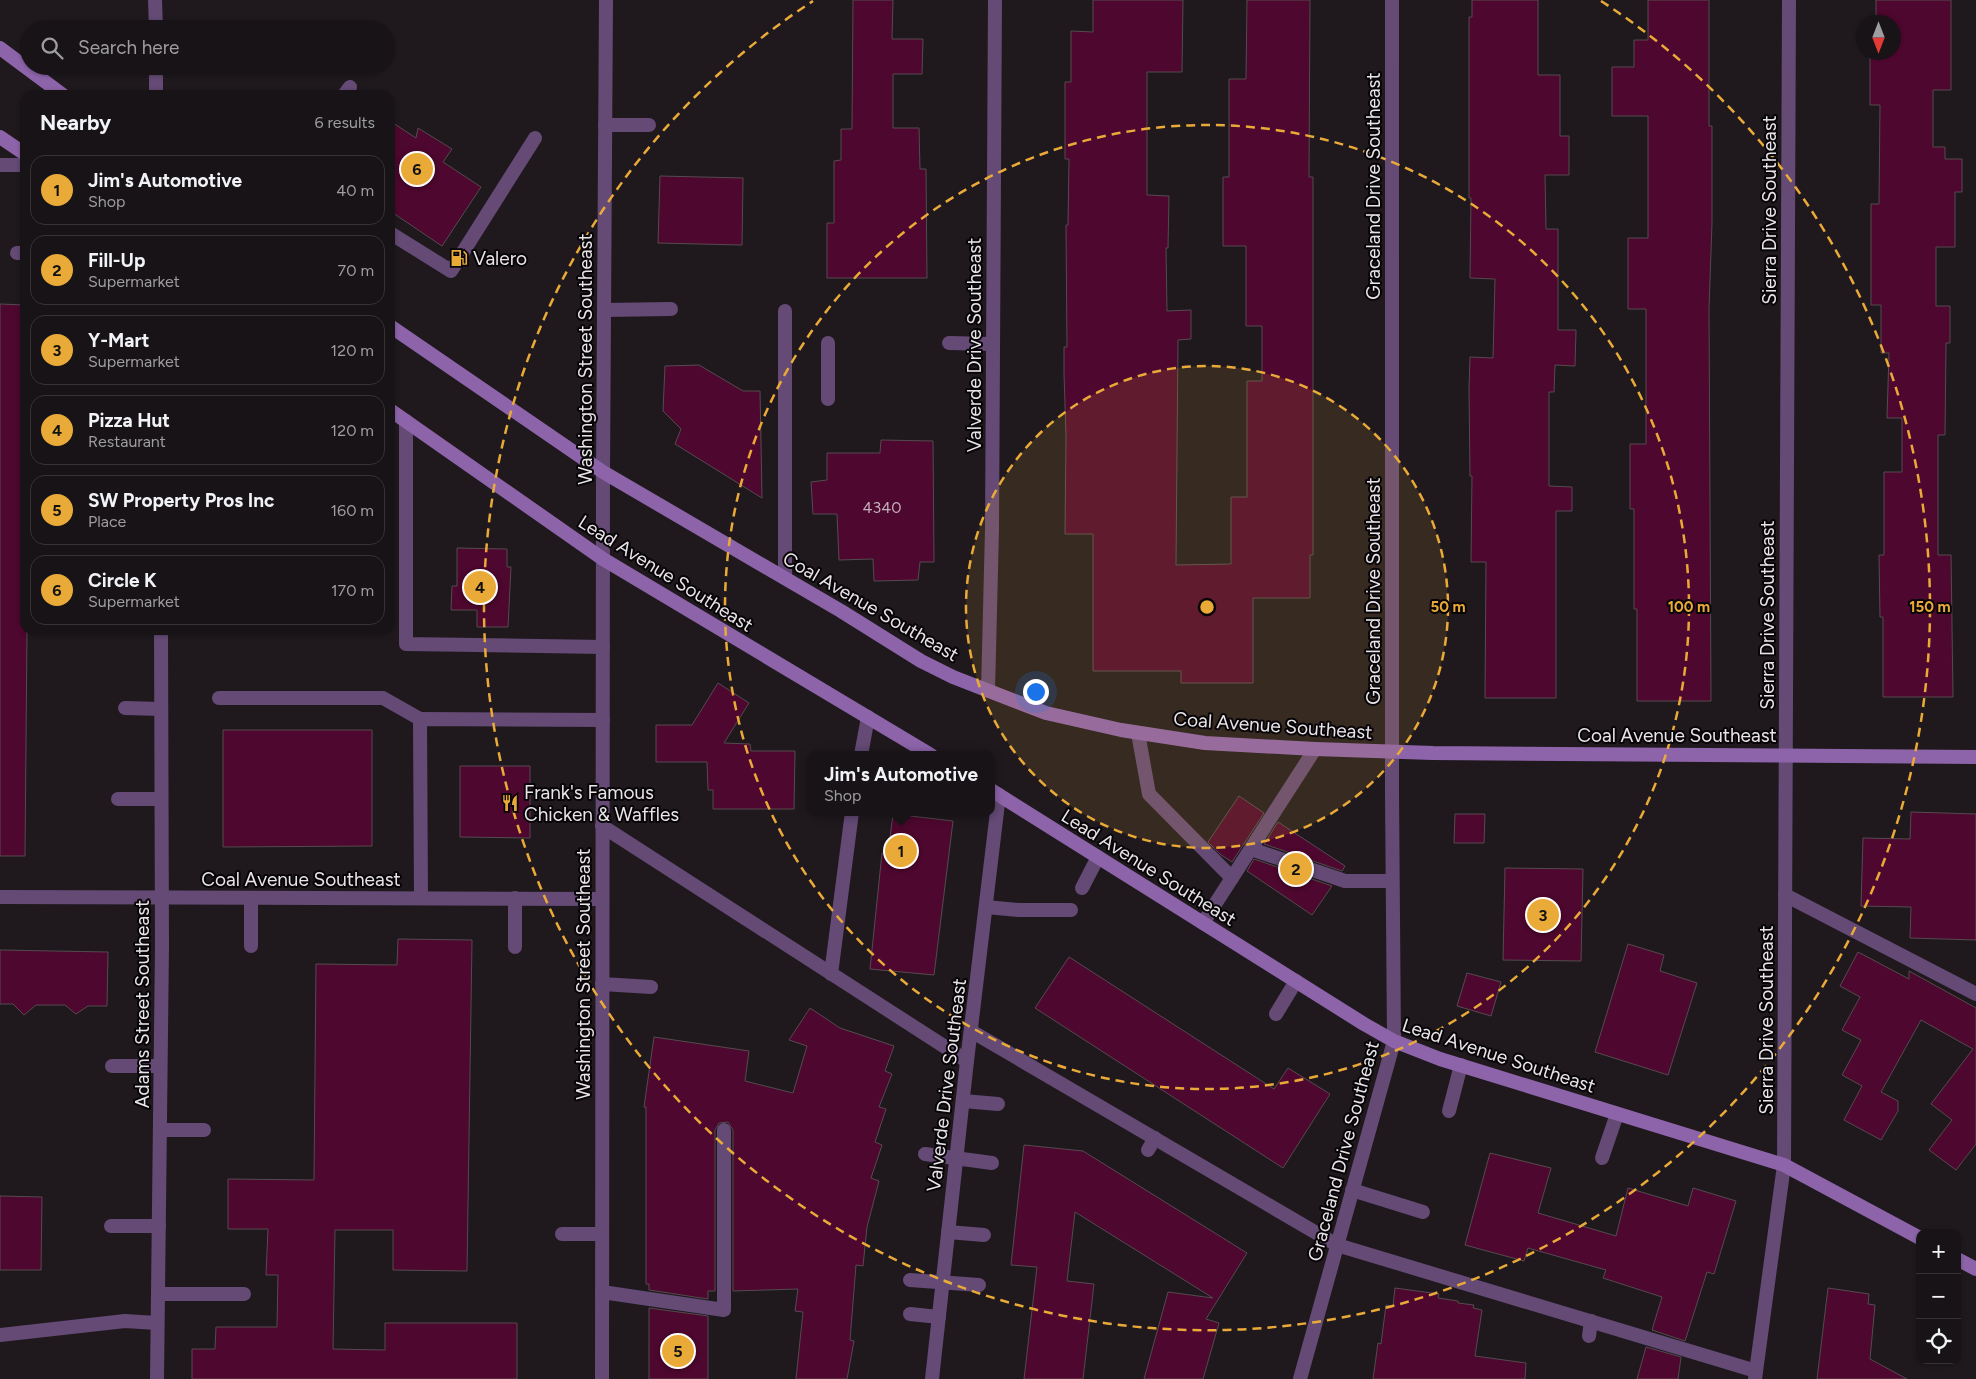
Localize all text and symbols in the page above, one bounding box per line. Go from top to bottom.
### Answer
north arrow [1856,15,1901,60]
search box [20,20,395,75]
icon: search [38,34,66,62]
text: Search here [78,36,180,59]
street label: Graceland Drive Southeast [1362,72,1385,300]
text: Nearby [40,110,111,135]
text: 6 results [314,113,375,132]
street label: Sierra Drive Southeast [1758,115,1781,305]
pin: 6 [401,150,433,188]
text: Jim's Automotive [88,169,242,192]
text: 1 [54,181,60,200]
text: 40 m [336,181,374,200]
text: Shop [88,192,126,211]
street label: Washington Street Southeast [574,233,597,485]
street label: Valverde Drive Southeast [963,238,986,452]
place label: Valero [473,247,527,270]
fuel station icon: Valero [449,248,469,268]
text: Fill-Up [88,249,145,272]
text: 2 [52,261,62,280]
text: 70 m [338,261,374,280]
text: Supermarket [88,272,180,291]
text: Y-Mart [88,329,149,352]
text: 3 [53,341,61,360]
text: 120 m [331,341,374,360]
text: Supermarket [88,352,180,371]
text: Pizza Hut [88,409,170,432]
text: 4 [52,421,62,440]
text: 120 m [331,421,374,440]
text: Restaurant [88,432,166,451]
street label: Graceland Drive Southeast [1362,477,1385,705]
text: SW Property Pros Inc [88,489,274,512]
house number: 4340 [863,498,901,517]
text: 5 [52,501,62,520]
text: 160 m [331,501,374,520]
street label: Lead Avenue Southeast [574,510,757,637]
text: Place [88,512,126,531]
street label: Sierra Drive Southeast [1756,520,1779,710]
street label: Coal Avenue Southeast [779,547,963,666]
pin: 4 [464,568,496,606]
text: Circle K [88,569,157,592]
text: 6 [52,581,62,600]
text: 170 m [331,581,374,600]
text: Supermarket [88,592,180,611]
centre of rings [1198,598,1216,616]
text: 50 m [1430,598,1466,616]
text: 100 m [1668,598,1710,616]
text: 150 m [1909,598,1951,616]
your location [1023,679,1049,705]
street label: Coal Avenue Southeast [1173,707,1373,744]
street label: Coal Avenue Southeast [1577,724,1777,747]
popup [807,751,995,816]
text: Jim's Automotive [824,763,978,786]
place label: Frank's Famous Chicken & Waffles [524,781,679,826]
text: Shop [824,786,862,805]
restaurant icon: Frank's Famous Chicken & Waffles [500,793,520,813]
street label: Lead Avenue Southeast [1057,804,1240,931]
pin: 1 [885,832,917,870]
street label: Washington Street Southeast [572,848,595,1100]
pin: 2 [1280,850,1312,888]
street label: Coal Avenue Southeast [201,868,401,891]
pin: 3 [1527,896,1559,934]
street label: Adams Street Southeast [131,900,154,1108]
street label: Sierra Drive Southeast [1755,925,1778,1115]
street label: Valverde Drive Southeast [922,977,971,1193]
street label: Lead Avenue Southeast [1399,1013,1598,1098]
street label: Graceland Drive Southeast [1303,1038,1384,1264]
map controls [1916,1229,1961,1364]
button: + [1916,1229,1961,1274]
button: − [1916,1274,1961,1319]
button: locate [1916,1319,1961,1364]
pin: 5 [662,1332,694,1370]

